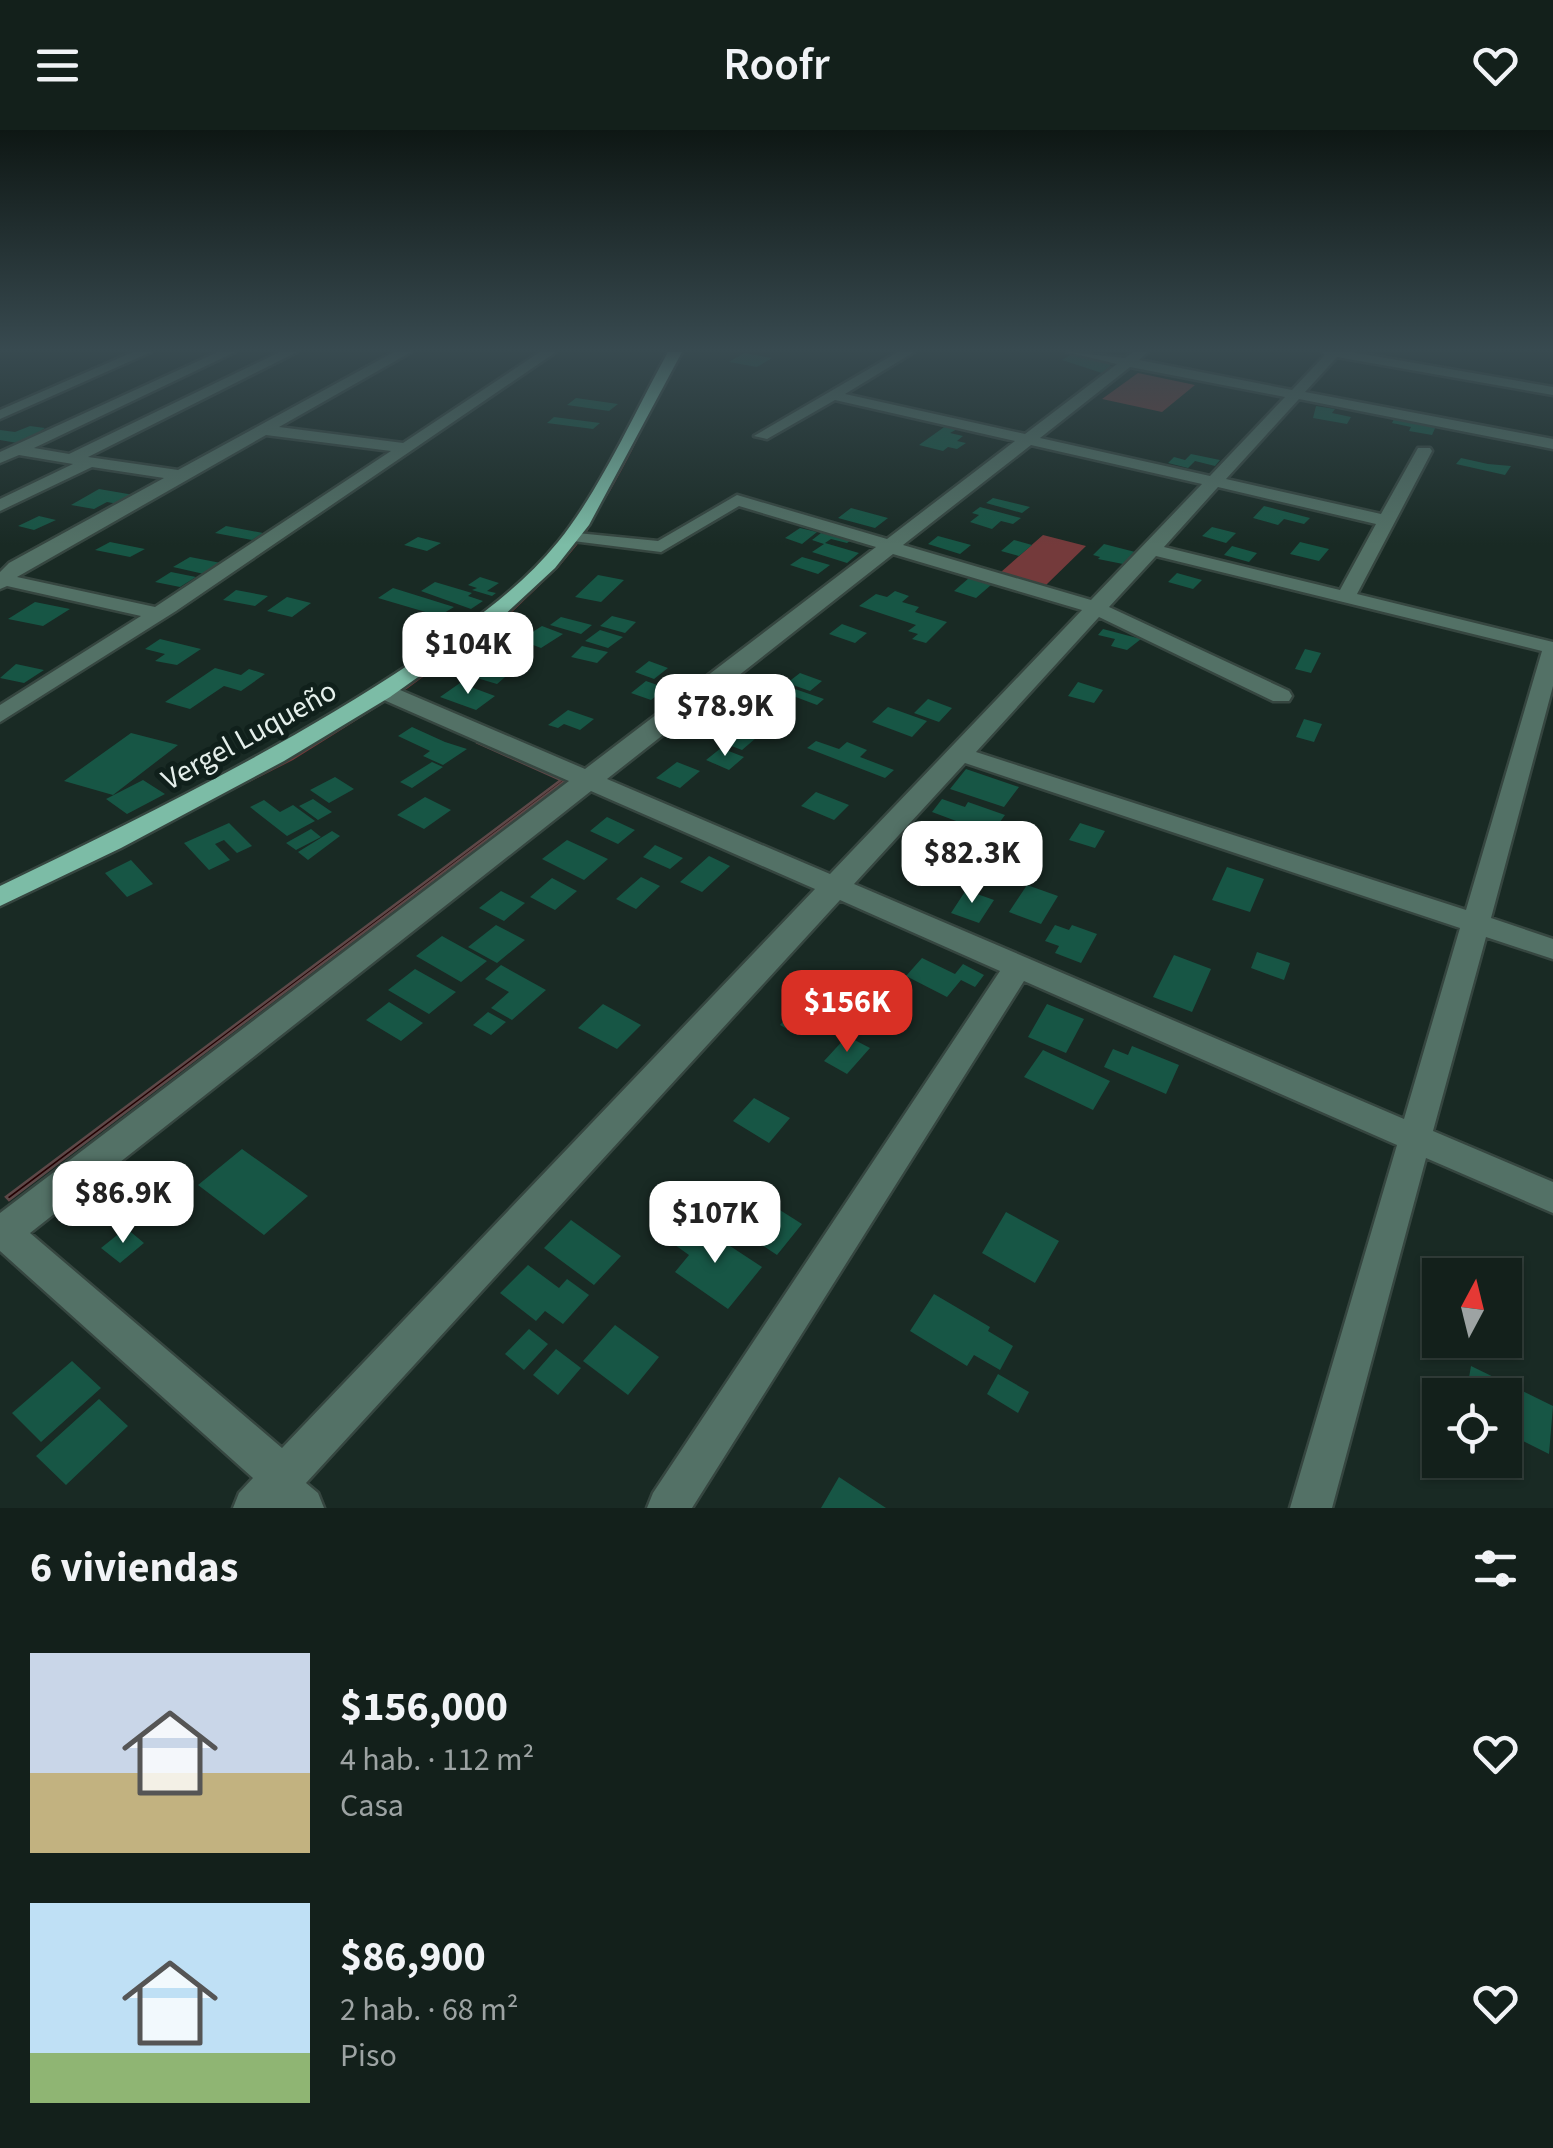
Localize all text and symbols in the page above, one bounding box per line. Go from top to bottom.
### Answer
text: Roofr [723,33,830,97]
icon: menu [30,38,85,93]
icon: heart [1468,38,1523,93]
pin: $104K [398,612,538,697]
text: $104K [424,621,512,667]
street label: Vergel Luqueño [154,670,345,801]
pin: $78.9K [644,674,806,759]
text: $78.9K [677,683,773,729]
pin: $82.3K [891,821,1053,906]
text: $82.3K [924,830,1020,876]
pin: $156K [777,970,917,1055]
text: $156K [803,979,891,1025]
pin: $86.9K [42,1161,204,1246]
text: $86.9K [75,1170,171,1216]
pin: $107K [645,1181,785,1266]
text: $107K [671,1190,759,1236]
north arrow [1422,1258,1522,1358]
map controls [1422,1258,1522,1478]
button: locate [1422,1378,1522,1478]
text: 6 viviendas [30,1538,238,1598]
icon: filters [1468,1541,1523,1596]
text: $156,000 [340,1677,508,1737]
icon: home [110,1693,230,1813]
icon: heart [1468,1726,1523,1781]
text: 4 hab. · 112 m² [340,1737,534,1783]
text: Casa [340,1783,404,1829]
text: $86,900 [340,1927,486,1987]
icon: home [110,1943,230,2063]
icon: heart [1468,1976,1523,2031]
text: 2 hab. · 68 m² [340,1987,518,2033]
text: Piso [340,2033,397,2079]

